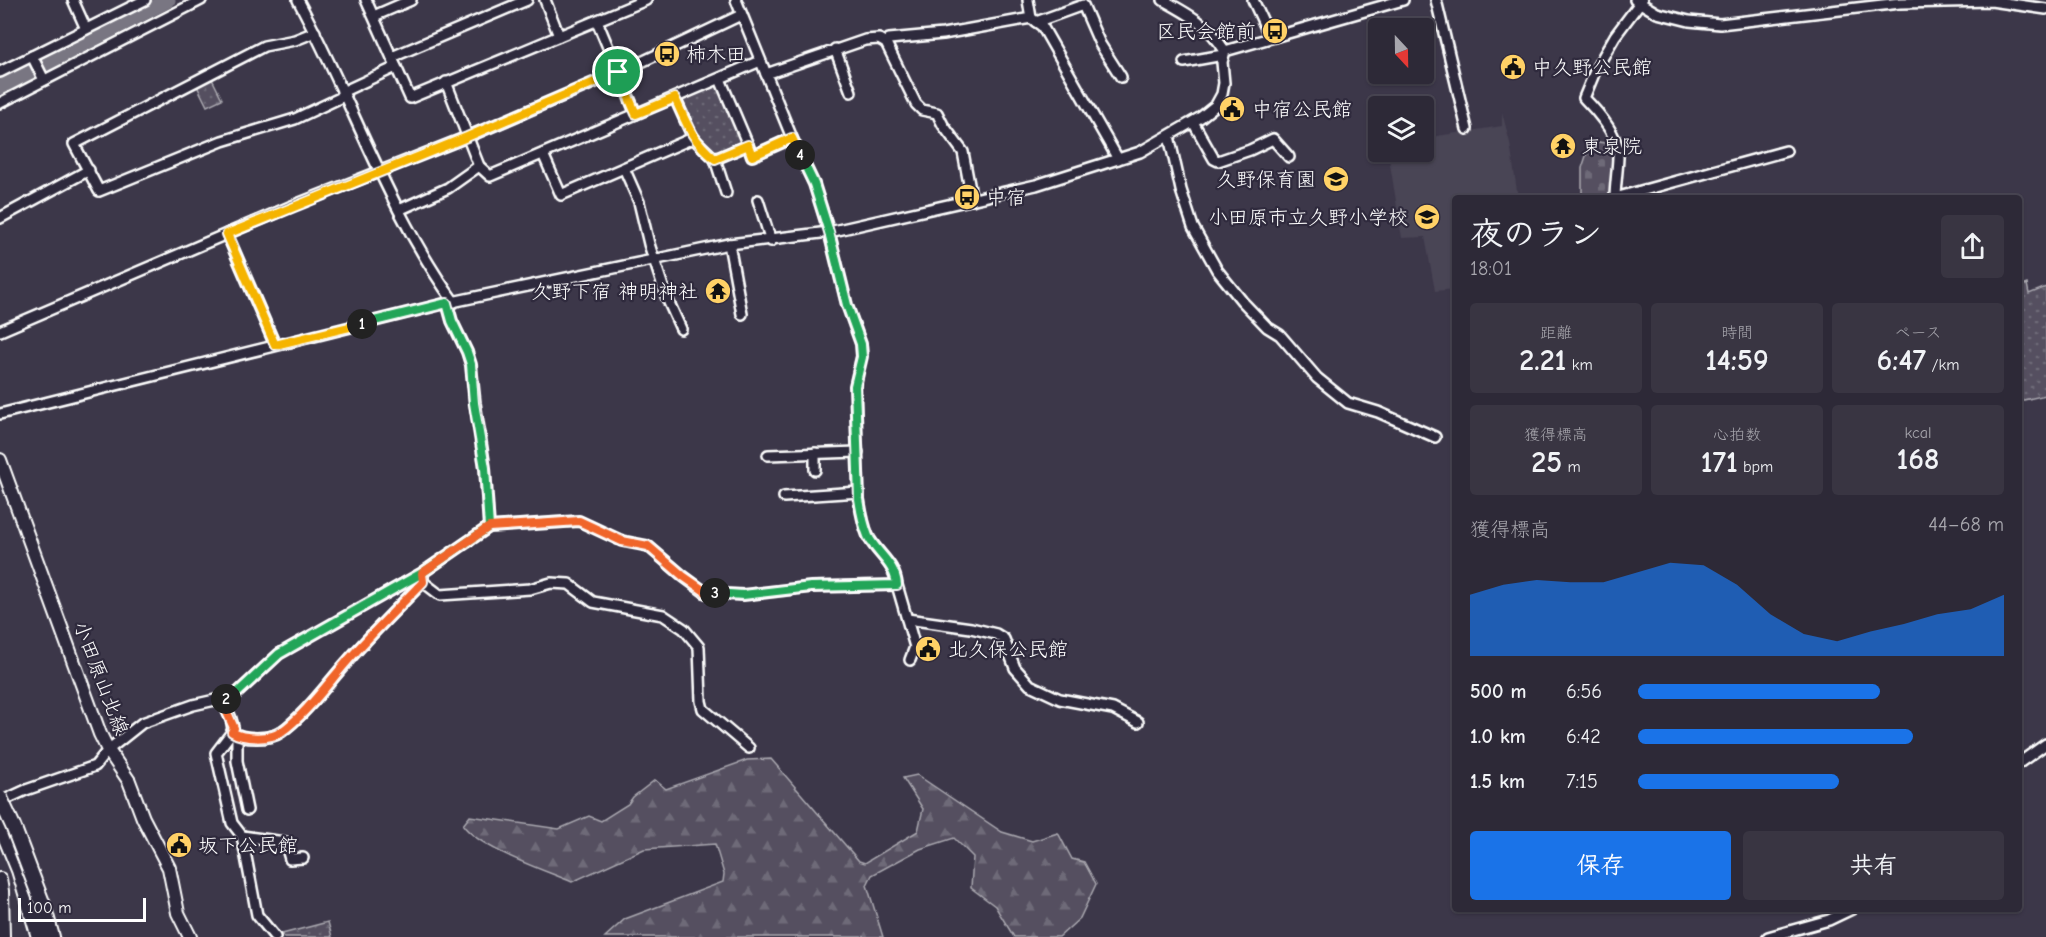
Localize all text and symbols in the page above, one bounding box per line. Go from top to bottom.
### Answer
bus stop icon: 区民会館前 [1260,16,1290,46]
north arrow [1368,18,1434,84]
map controls [1368,18,1434,162]
place label: 区民会館前 [1156,20,1256,43]
bus stop icon: 柿木田 [652,39,682,69]
place label: 柿木田 [686,43,746,66]
pin [592,46,643,97]
public building icon: 中久野公民館 [1498,52,1528,82]
icon: arrive [601,55,634,88]
place label: 中久野公民館 [1532,56,1652,79]
public building icon: 中宿公民館 [1217,94,1247,124]
button: layers [1368,96,1434,162]
place label: 中宿公民館 [1252,98,1352,121]
temple icon: 東泉院 [1548,131,1578,161]
place label: 東泉院 [1582,135,1642,158]
pin: 4 [785,140,815,170]
text: 4 [796,146,804,164]
school or university icon: 久野保育園 [1321,164,1351,194]
place label: 久野保育園 [1216,168,1316,191]
bus stop icon: 中宿 [952,182,982,212]
place label: 中宿 [986,186,1026,209]
school or university icon: 小田原市立久野小学校 [1412,202,1442,232]
place label: 小田原市立久野小学校 [1208,206,1408,229]
text: 夜のラン [1470,215,1602,253]
button: share [1941,215,2004,278]
text: 18:01 [1470,257,1512,280]
temple icon: 久野下宿 神明神社 [703,276,733,306]
place label: 久野下宿 神明神社 [531,280,698,303]
pin: 1 [347,309,377,339]
text: 1 [359,315,365,333]
text: 距離 [1540,324,1572,342]
text: 時間 [1721,324,1753,342]
text: ペース [1894,324,1942,342]
text: 2.21 [1519,343,1566,378]
text: 14:59 [1705,343,1769,378]
text: 6:47 [1877,343,1926,378]
text: km [1566,356,1593,374]
text: /km [1926,356,1959,374]
text: kcal [1905,424,1931,442]
text: 獲得標高 [1524,426,1588,444]
text: 心拍数 [1713,426,1761,444]
text: 168 [1897,442,1939,477]
text: 25 [1531,445,1562,480]
text: 171 [1701,445,1738,480]
text: m [1562,458,1581,476]
text: bpm [1738,458,1773,476]
text: 44–68 m [1928,513,2004,536]
text: 獲得標高 [1470,518,1550,541]
pin: 3 [700,578,730,608]
text: 3 [711,584,719,602]
street label: 小田原山北線 [69,618,133,738]
public building icon: 北久保公民館 [913,634,943,664]
place label: 北久保公民館 [948,638,1068,661]
text: 500 m [1470,680,1527,703]
text: 6:56 [1566,680,1602,703]
pin: 2 [211,684,241,714]
text: 2 [222,690,230,708]
text: 1.0 km [1470,725,1526,748]
text: 6:42 [1566,725,1601,748]
text: 1.5 km [1470,770,1525,793]
text: 7:15 [1566,770,1598,793]
public building icon: 坂下公民館 [164,830,194,860]
button: 保存 [1470,831,1731,900]
button: 共有 [1743,831,2004,900]
place label: 坂下公民館 [198,834,298,857]
scale bar [18,895,146,922]
text: 100 m [27,899,71,917]

